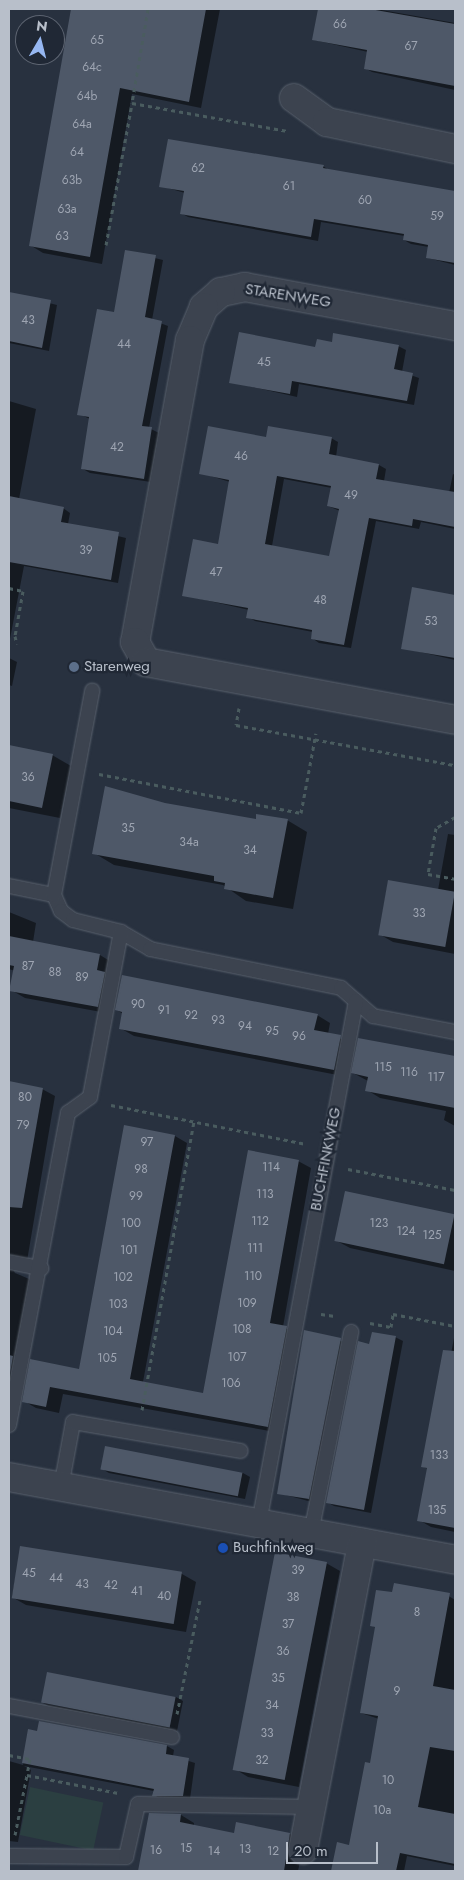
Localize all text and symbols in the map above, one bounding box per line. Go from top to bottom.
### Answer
north arrow [15,15,65,65]
text: N [35,15,49,37]
house number: 66 [333,18,347,32]
house number: 65 [90,34,104,48]
house number: 67 [404,40,418,54]
house number: 64c [82,61,102,75]
house number: 64b [77,90,97,104]
house number: 64a [72,118,92,132]
house number: 64 [70,146,84,160]
house number: 62 [191,162,205,176]
house number: 63b [62,174,82,188]
house number: 61 [283,180,295,194]
house number: 60 [358,194,372,208]
house number: 63a [57,203,77,217]
house number: 59 [430,210,444,224]
house number: 63 [55,230,69,244]
street label: STARENWEG [244,280,332,312]
house number: 43 [21,314,35,328]
house number: 44 [117,338,131,352]
house number: 45 [257,356,271,370]
house number: 42 [110,441,124,455]
house number: 46 [234,450,248,464]
house number: 49 [344,489,358,503]
house number: 39 [79,544,93,558]
house number: 47 [209,566,223,580]
house number: 48 [313,594,327,608]
house number: 53 [424,615,438,629]
place label: Starenweg [84,658,150,676]
marker: Starenweg [68,661,80,673]
house number: 36 [21,771,35,785]
house number: 35 [121,822,135,836]
house number: 34a [179,836,199,850]
house number: 34 [243,844,257,858]
house number: 33 [412,907,426,921]
house number: 87 [22,960,34,974]
house number: 88 [48,966,62,980]
house number: 89 [75,971,89,985]
house number: 90 [131,998,145,1012]
house number: 91 [158,1004,170,1018]
house number: 92 [184,1009,198,1023]
house number: 93 [211,1014,225,1028]
house number: 94 [238,1020,252,1034]
house number: 95 [265,1025,279,1039]
house number: 96 [292,1030,306,1044]
house number: 115 [374,1061,392,1075]
house number: 116 [400,1066,418,1080]
house number: 117 [427,1071,445,1085]
house number: 80 [18,1091,32,1105]
street label: BUCHFINKWEG [307,1106,345,1212]
house number: 79 [16,1119,30,1133]
house number: 97 [141,1136,153,1150]
house number: 114 [262,1161,280,1175]
house number: 98 [134,1163,148,1177]
house number: 113 [256,1188,274,1202]
house number: 99 [129,1190,143,1204]
house number: 112 [251,1215,269,1229]
house number: 100 [121,1217,141,1231]
house number: 123 [370,1217,388,1231]
house number: 124 [396,1225,416,1239]
house number: 125 [423,1229,441,1243]
house number: 111 [247,1242,263,1256]
house number: 101 [120,1244,138,1258]
house number: 110 [244,1270,262,1284]
house number: 102 [113,1271,133,1285]
house number: 109 [237,1297,257,1311]
house number: 103 [108,1298,128,1312]
house number: 108 [232,1323,252,1337]
house number: 104 [103,1325,123,1339]
house number: 107 [228,1351,246,1365]
house number: 105 [97,1352,117,1366]
house number: 106 [221,1377,241,1391]
house number: 133 [430,1449,448,1463]
house number: 135 [428,1504,446,1518]
place label: Buchfinkweg [233,1539,313,1557]
marker: Buchfinkweg [217,1542,229,1554]
house number: 39 [291,1564,305,1578]
house number: 45 [22,1567,36,1581]
house number: 44 [49,1572,63,1586]
house number: 43 [75,1578,89,1592]
house number: 42 [104,1579,118,1593]
house number: 41 [131,1585,143,1599]
house number: 40 [157,1590,171,1604]
house number: 38 [286,1591,300,1605]
house number: 8 [414,1606,420,1620]
house number: 37 [282,1618,294,1632]
house number: 36 [276,1645,290,1659]
house number: 35 [271,1672,285,1686]
house number: 9 [394,1685,400,1699]
house number: 34 [265,1699,279,1713]
house number: 33 [260,1727,274,1741]
house number: 32 [255,1754,269,1768]
house number: 10 [382,1774,394,1788]
house number: 10a [373,1804,391,1818]
scale bar [289,1832,382,1864]
text: 20 m [294,1840,328,1862]
house number: 15 [180,1842,192,1856]
house number: 13 [239,1843,251,1857]
house number: 16 [150,1844,162,1858]
house number: 14 [208,1845,220,1859]
house number: 12 [267,1845,279,1859]

